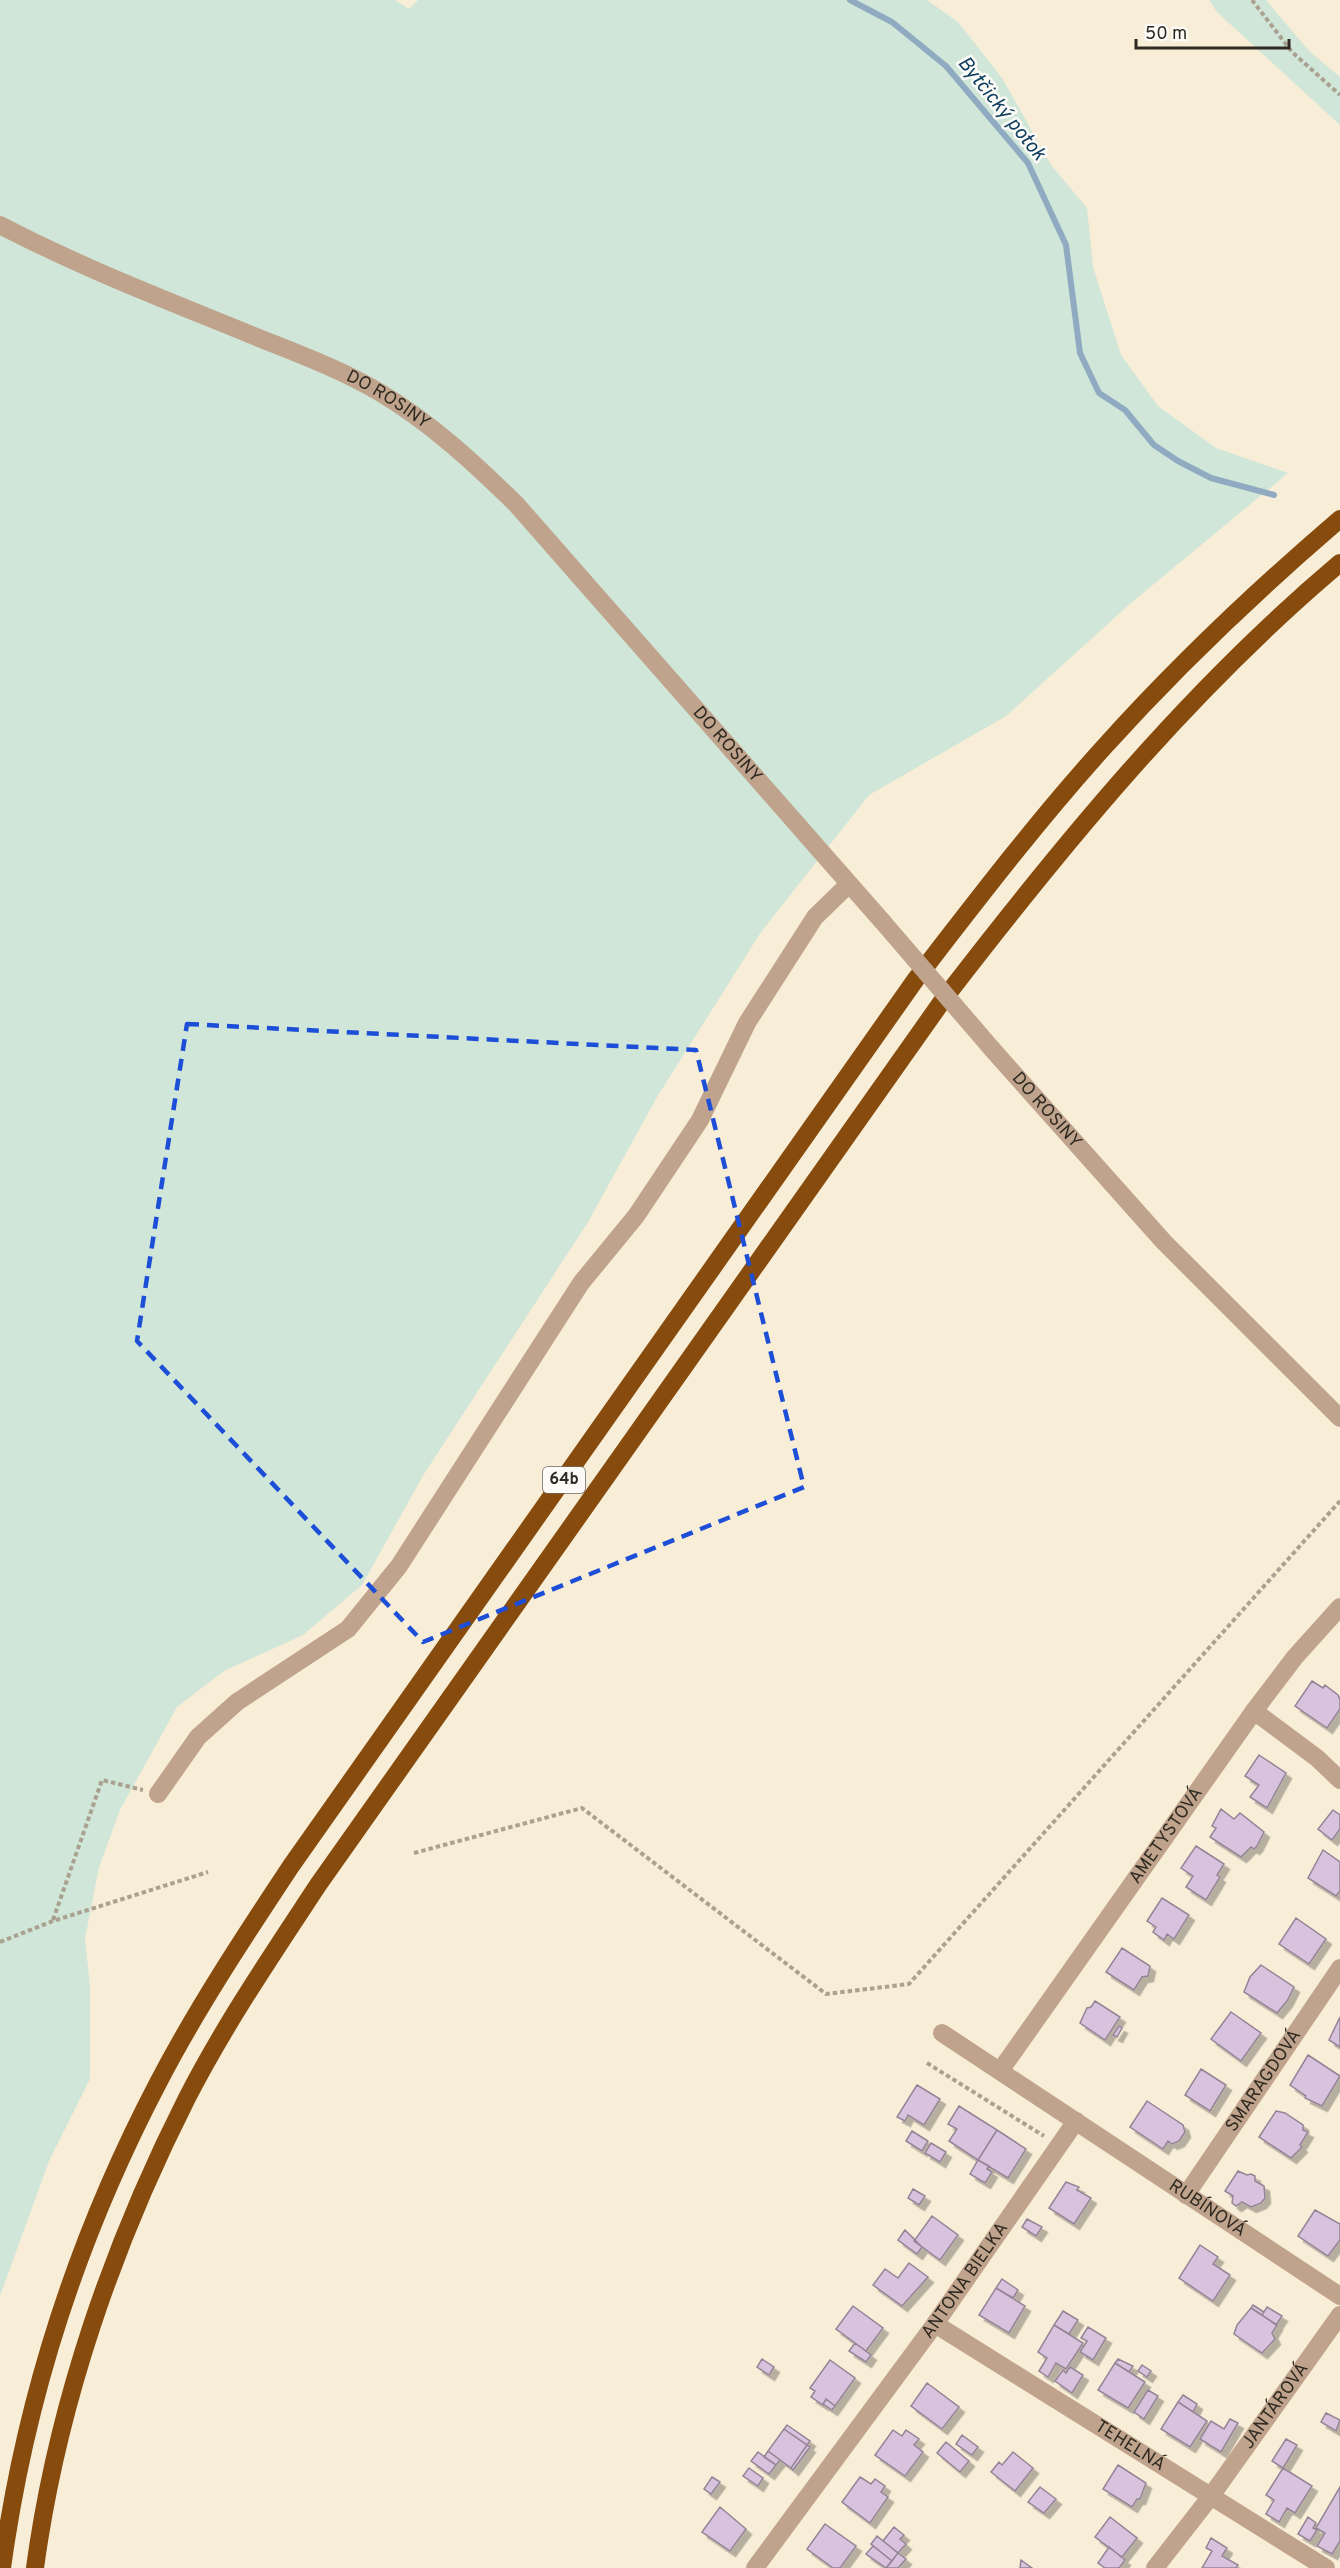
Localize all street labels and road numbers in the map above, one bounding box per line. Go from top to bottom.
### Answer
street label: DO ROSINY [342,365,435,434]
street label: DO ROSINY [687,702,767,788]
street label: DO ROSINY [1007,1067,1087,1153]
road number: 64b [543,1467,585,1493]
street label: AMETYSTOVÁ [1124,1782,1208,1889]
street label: SMARAGDOVÁ [1221,2024,1306,2137]
street label: RUBÍNOVÁ [1164,2174,1252,2242]
street label: ANTONA BIELKA [916,2218,1014,2343]
street label: JANTÁROVÁ [1237,2357,1314,2453]
street label: TEHELNÁ [1091,2415,1171,2476]

